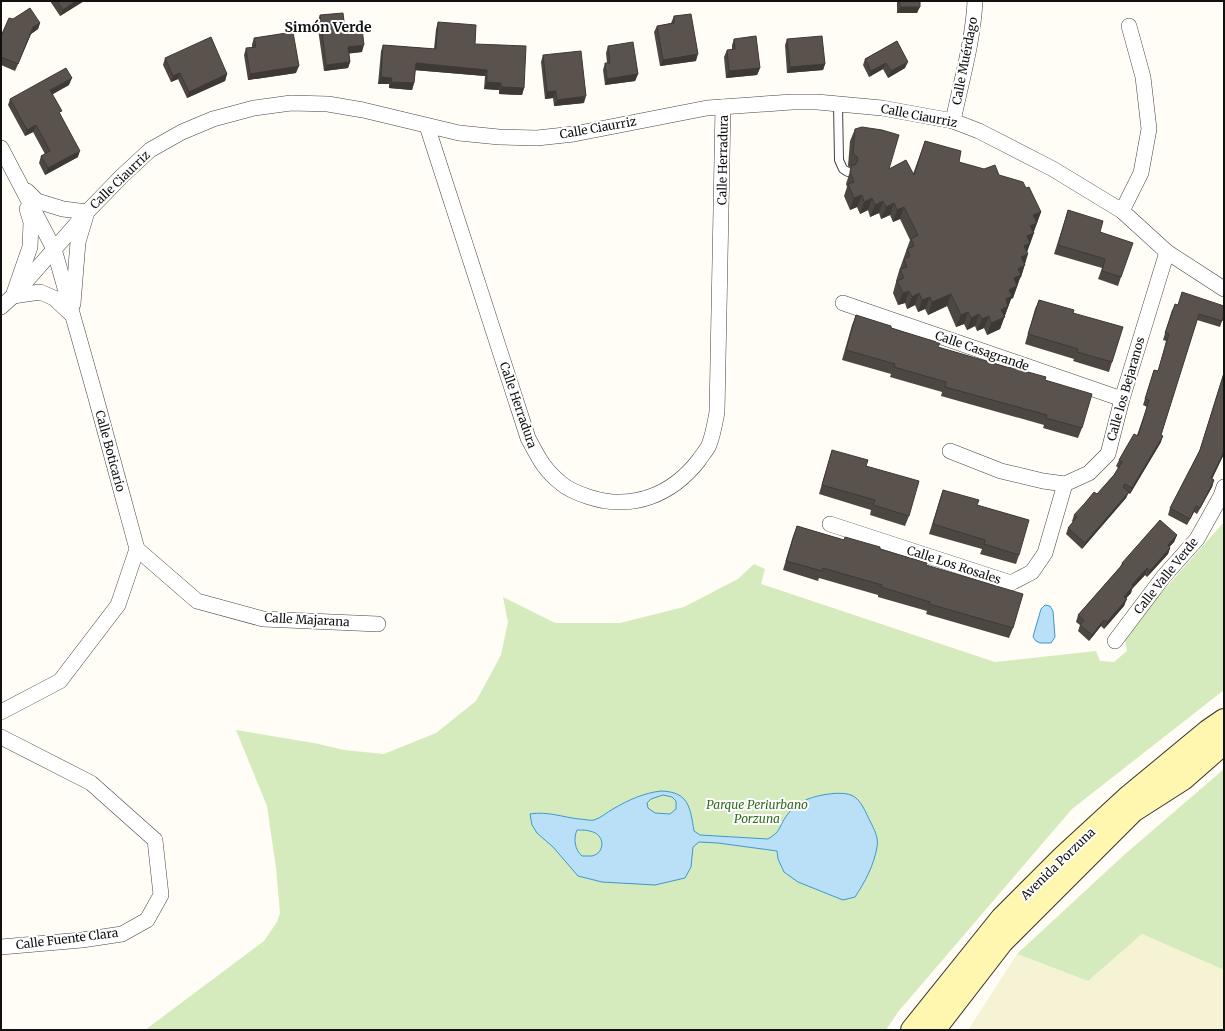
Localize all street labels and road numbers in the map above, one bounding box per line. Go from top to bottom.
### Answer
street label: Calle Muérdago [949,16,980,106]
street label: Calle Ciaurriz [880,101,959,130]
street label: Calle Ciaurriz [558,113,638,142]
street label: Calle Herradura [714,114,731,205]
street label: Calle Ciaurriz [87,147,153,212]
street label: Calle Casagrande [933,327,1031,374]
street label: Calle los Bejaranos [1103,335,1148,443]
street label: Calle Herradura [497,360,540,450]
street label: Calle Boticario [92,409,129,493]
street label: Calle Valle Verde [1130,535,1201,617]
street label: Calle Los Rosales [905,542,1003,587]
street label: Calle Majarana [264,610,351,629]
street label: Avenida Porzuna [1017,824,1098,904]
street label: Calle Fuente Clara [15,925,119,952]

